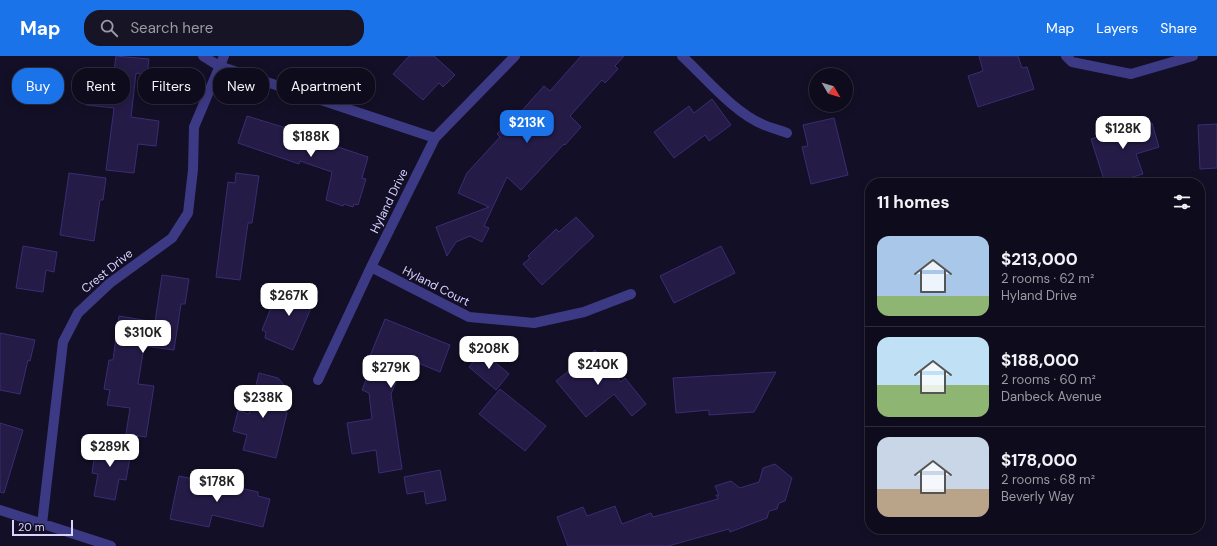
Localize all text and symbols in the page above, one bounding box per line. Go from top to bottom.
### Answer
search box [84,10,364,46]
text: Map [20,16,60,41]
icon: search [98,17,120,39]
text: Search here [130,18,213,38]
text: Map [1046,19,1074,37]
text: Layers [1096,19,1138,37]
text: Share [1160,19,1197,37]
chip: Buy [12,68,64,104]
chip: Rent [72,68,130,104]
chip: Filters [138,68,205,104]
chip: New [213,68,269,104]
chip: Apartment [277,68,375,104]
north arrow [809,68,853,112]
map controls [809,68,853,112]
pin: $213K [499,110,555,144]
text: $213K [509,114,545,131]
pin: $128K [1095,116,1151,150]
text: $128K [1105,120,1141,137]
pin: $188K [283,124,339,158]
text: $188K [292,128,330,145]
street label: Hyland Drive [366,166,412,236]
text: 11 homes [877,191,950,213]
icon: filters [1171,191,1193,213]
street label: Crest Drive [78,245,136,297]
text: $213,000 [1001,248,1078,270]
icon: home [909,252,957,300]
street label: Hyland Court [400,262,473,310]
text: 2 rooms · 62 m² [1001,270,1094,287]
pin: $267K [261,283,317,317]
text: $267K [270,287,308,304]
text: Hyland Drive [1001,287,1077,304]
pin: $310K [115,320,171,354]
text: $310K [124,324,162,341]
pin: $208K [461,336,517,370]
text: $208K [468,340,510,357]
text: $188,000 [1001,349,1079,371]
pin: $240K [570,352,626,386]
icon: home [909,353,957,401]
pin: $279K [363,355,419,389]
text: $240K [577,356,619,373]
text: $279K [372,359,410,376]
text: 2 rooms · 60 m² [1001,371,1096,388]
pin: $238K [235,385,291,419]
text: Danbeck Avenue [1001,388,1102,405]
text: $238K [243,389,283,406]
pin: $289K [82,434,138,468]
text: $289K [90,438,130,455]
text: $178,000 [1001,449,1077,471]
icon: home [909,453,957,501]
pin: $178K [189,469,245,503]
text: 2 rooms · 68 m² [1001,471,1095,488]
text: $178K [199,473,235,490]
text: Beverly Way [1001,488,1074,505]
scale bar [12,518,73,537]
text: 20 m [18,520,44,534]

